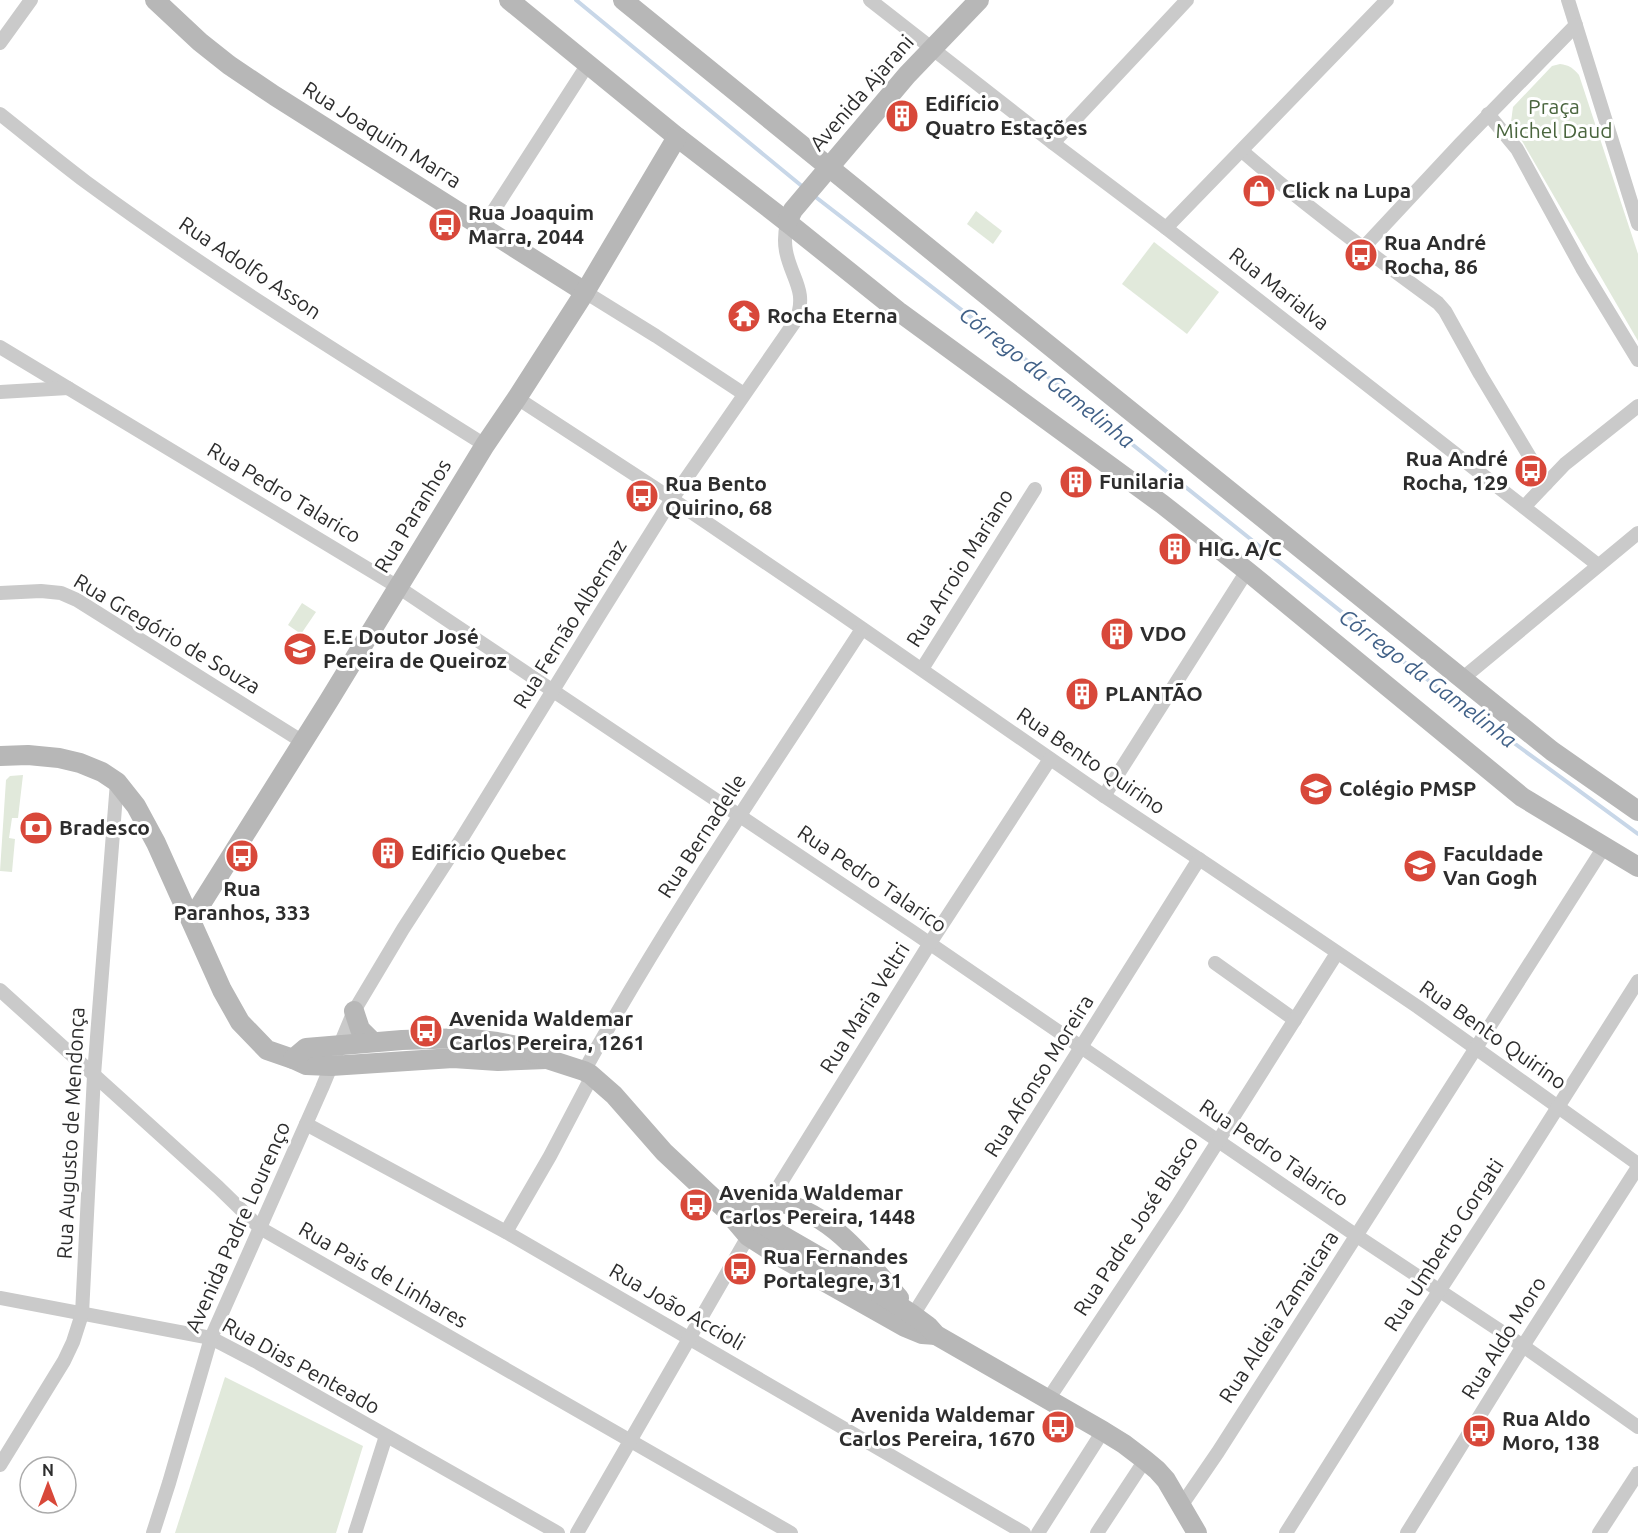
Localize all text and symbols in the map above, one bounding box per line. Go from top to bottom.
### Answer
street label: Avenida Ajarani [804,30,918,155]
street label: Rua Joaquim Marra [299,76,466,193]
place label: Edifício Quatro Estações [925,91,1088,139]
park label: Praça Michel Daud [1496,94,1612,142]
building icon: Edifício Quatro Estações [884,98,920,134]
shop icon: Click na Lupa [1241,173,1277,209]
place label: Click na Lupa [1282,178,1411,202]
place label: Rua Joaquim Marra, 2044 [468,200,594,248]
bus stop icon: Rua Joaquim Marra, 2044 [427,207,463,243]
street label: Rua Adolfo Asson [175,211,326,324]
place label: Rua André Rocha, 86 [1384,230,1486,278]
bus stop icon: Rua André Rocha, 86 [1343,237,1379,273]
street label: Rua Marialva [1225,242,1334,335]
temple icon: Rocha Eterna [726,298,762,334]
water label: Córrego da Gamelinha [955,301,1140,453]
place label: Rocha Eterna [767,303,898,327]
street label: Rua Pedro Talarico [203,437,366,547]
place label: Rua André Rocha, 129 [1402,446,1508,494]
bus stop icon: Rua André Rocha, 129 [1513,453,1549,489]
street label: Rua Paranhos [369,454,455,577]
building icon: Funilaria [1058,464,1094,500]
place label: Funilaria [1099,469,1185,493]
place label: Rua Bento Quirino, 68 [665,471,772,519]
bus stop icon: Rua Bento Quirino, 68 [624,478,660,514]
street label: Rua Arroio Mariano [901,484,1018,651]
building icon: HIG. A/C [1157,531,1193,567]
street label: Rua Fernão Albernaz [507,535,631,712]
place label: HIG. A/C [1198,536,1282,560]
street label: Rua Gregório de Souza [70,568,265,698]
water label: Córrego da Gamelinha [1335,603,1522,752]
building icon: VDO [1099,616,1135,652]
place label: VDO [1140,621,1187,645]
place label: E.E Doutor José Pereira de Queiroz [323,624,507,672]
school or university icon: E.E Doutor José Pereira de Queiroz [282,631,318,667]
building icon: PLANTÃO [1064,676,1100,712]
place label: PLANTÃO [1105,681,1203,705]
street label: Rua Bento Quirino [1013,702,1170,819]
street label: Rua Bernadelle [652,769,750,902]
school or university icon: Colégio PMSP [1298,771,1334,807]
place label: Colégio PMSP [1339,776,1476,800]
bank icon: Bradesco [18,810,54,846]
place label: Bradesco [59,815,150,839]
street label: Rua Pedro Talarico [793,819,952,937]
building icon: Edifício Quebec [370,835,406,871]
bus stop icon: Rua Paranhos, 333 [224,838,260,874]
place label: Edifício Quebec [411,840,566,864]
place label: Faculdade Van Gogh [1443,841,1543,889]
school or university icon: Faculdade Van Gogh [1402,848,1438,884]
place label: Rua Paranhos, 333 [173,876,311,924]
street label: Rua Maria Veltri [814,938,914,1077]
street label: Rua Bento Quirino [1416,975,1572,1094]
street label: Rua Afonso Moreira [979,990,1098,1161]
street label: Rua Augusto de Mendonça [51,1006,89,1260]
place label: Avenida Waldemar Carlos Pereira, 1261 [449,1006,645,1054]
bus stop icon: Avenida Waldemar Carlos Pereira, 1261 [408,1013,444,1049]
street label: Rua Pedro Talarico [1195,1093,1354,1211]
street label: Avenida Padre Lourenço [180,1117,295,1336]
street label: Rua Padre José Blasco [1068,1131,1202,1320]
street label: Rua Umberto Gorgati [1378,1154,1508,1335]
place label: Avenida Waldemar Carlos Pereira, 1448 [719,1180,915,1228]
bus stop icon: Avenida Waldemar Carlos Pereira, 1448 [678,1187,714,1223]
street label: Rua Pais de Linhares [295,1216,472,1332]
street label: Rua Aldeia Zamaicara [1214,1226,1343,1407]
place label: Rua Fernandes Portalegre, 31 [763,1244,908,1292]
bus stop icon: Rua Fernandes Portalegre, 31 [722,1251,758,1287]
street label: Rua João Accioli [606,1258,749,1355]
street label: Rua Aldo Moro [1456,1272,1550,1403]
street label: Rua Dias Penteado [219,1312,384,1418]
place label: Avenida Waldemar Carlos Pereira, 1670 [839,1402,1035,1450]
place label: Rua Aldo Moro, 138 [1502,1406,1600,1454]
bus stop icon: Avenida Waldemar Carlos Pereira, 1670 [1040,1409,1076,1445]
bus stop icon: Rua Aldo Moro, 138 [1461,1413,1497,1449]
north arrow [18,1455,78,1515]
text: N [42,1461,54,1479]

